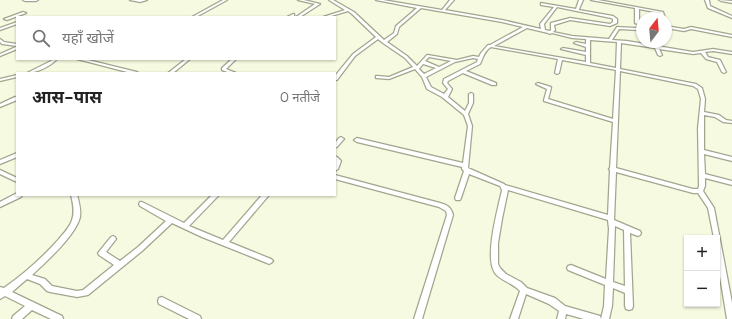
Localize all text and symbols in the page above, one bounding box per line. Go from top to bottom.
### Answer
north arrow [636,12,672,48]
search box [16,16,336,60]
icon: search [30,27,52,49]
text: यहाँ खोजें [62,28,114,48]
text: आस-पास [32,86,102,108]
text: 0 नतीजे [280,89,320,106]
map controls [684,235,720,307]
button: + [684,235,720,271]
button: − [684,271,720,307]

